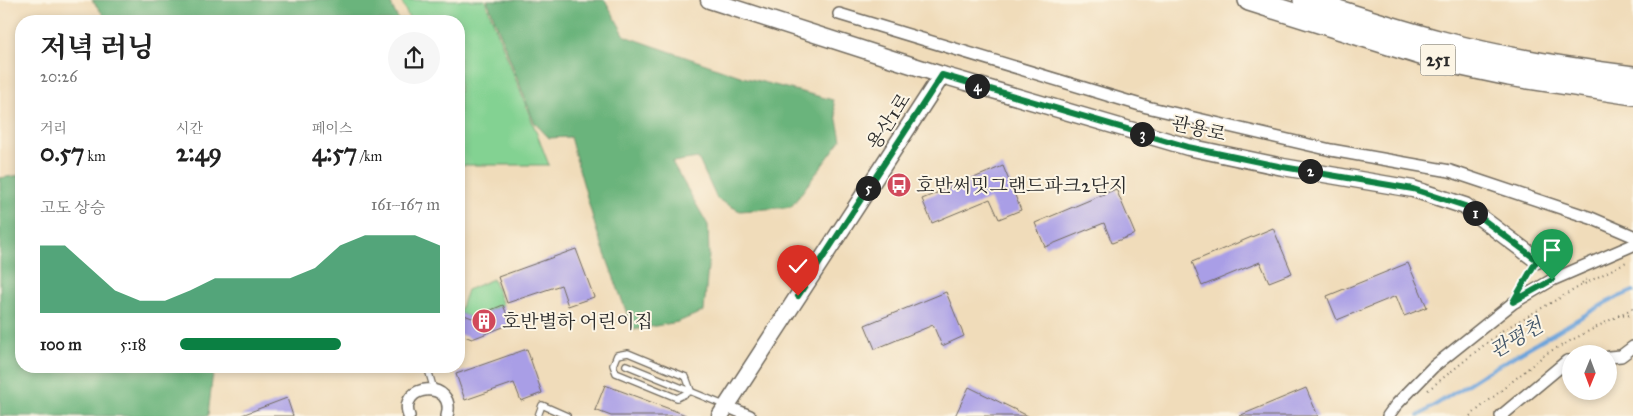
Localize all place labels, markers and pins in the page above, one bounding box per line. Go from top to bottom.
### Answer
pin: 4 [964,74,990,98]
pin: 3 [1130,122,1154,146]
pin: 2 [1298,158,1322,184]
bus stop icon: 호반써밋그랜드파크2단지 [886,172,912,198]
place label: 호반써밋그랜드파크2단지 [916,174,1127,197]
pin: 5 [856,176,880,200]
pin: 1 [1462,200,1488,226]
pin [1531,229,1573,280]
pin [777,245,819,296]
building icon: 호반별하 어린이집 [471,308,497,334]
place label: 호반별하 어린이집 [502,310,653,333]

